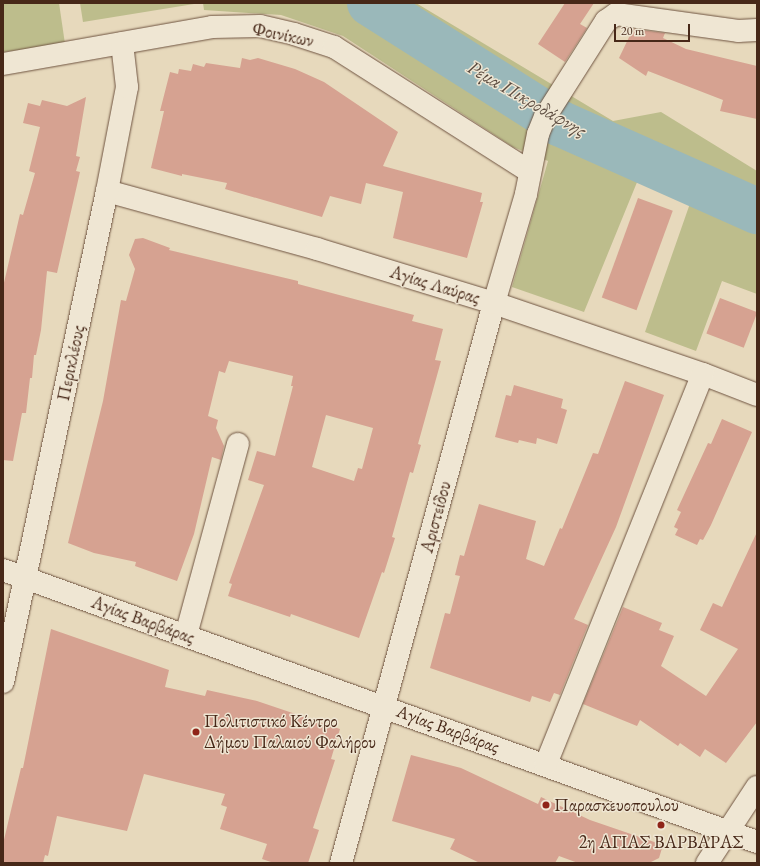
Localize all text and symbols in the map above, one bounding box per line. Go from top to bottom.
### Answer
scale bar [616,16,692,42]
street label: Φοινίκων [250,18,316,52]
text: 20 m [621,23,644,39]
water label: Ρέμα Πικροδάφνης [463,56,591,142]
street label: Αγίας Λαύρας [387,261,483,309]
street label: Περικλέους [52,323,90,403]
street label: Αριστείδου [416,479,456,555]
street label: Αγίας Βαρβάρας [89,591,197,649]
street label: Αγίας Βαρβάρας [394,700,502,758]
place label: Πολιτιστικό Κέντρο Δήμου Παλαιού Φαλήρου [204,711,376,754]
marker: Πολιτιστικό Κέντρο Δήμου Παλαιού Φαλήρου [191,727,201,737]
place label: Παρασκευοπουλου [554,794,679,816]
marker: Παρασκευοπουλου [541,800,551,810]
marker: 2η ΑΓΙΑΣ ΒΑΡΒΑΡΑΣ [656,820,666,830]
place label: 2η ΑΓΙΑΣ ΒΑΡΒΑΡΑΣ [579,831,743,853]

